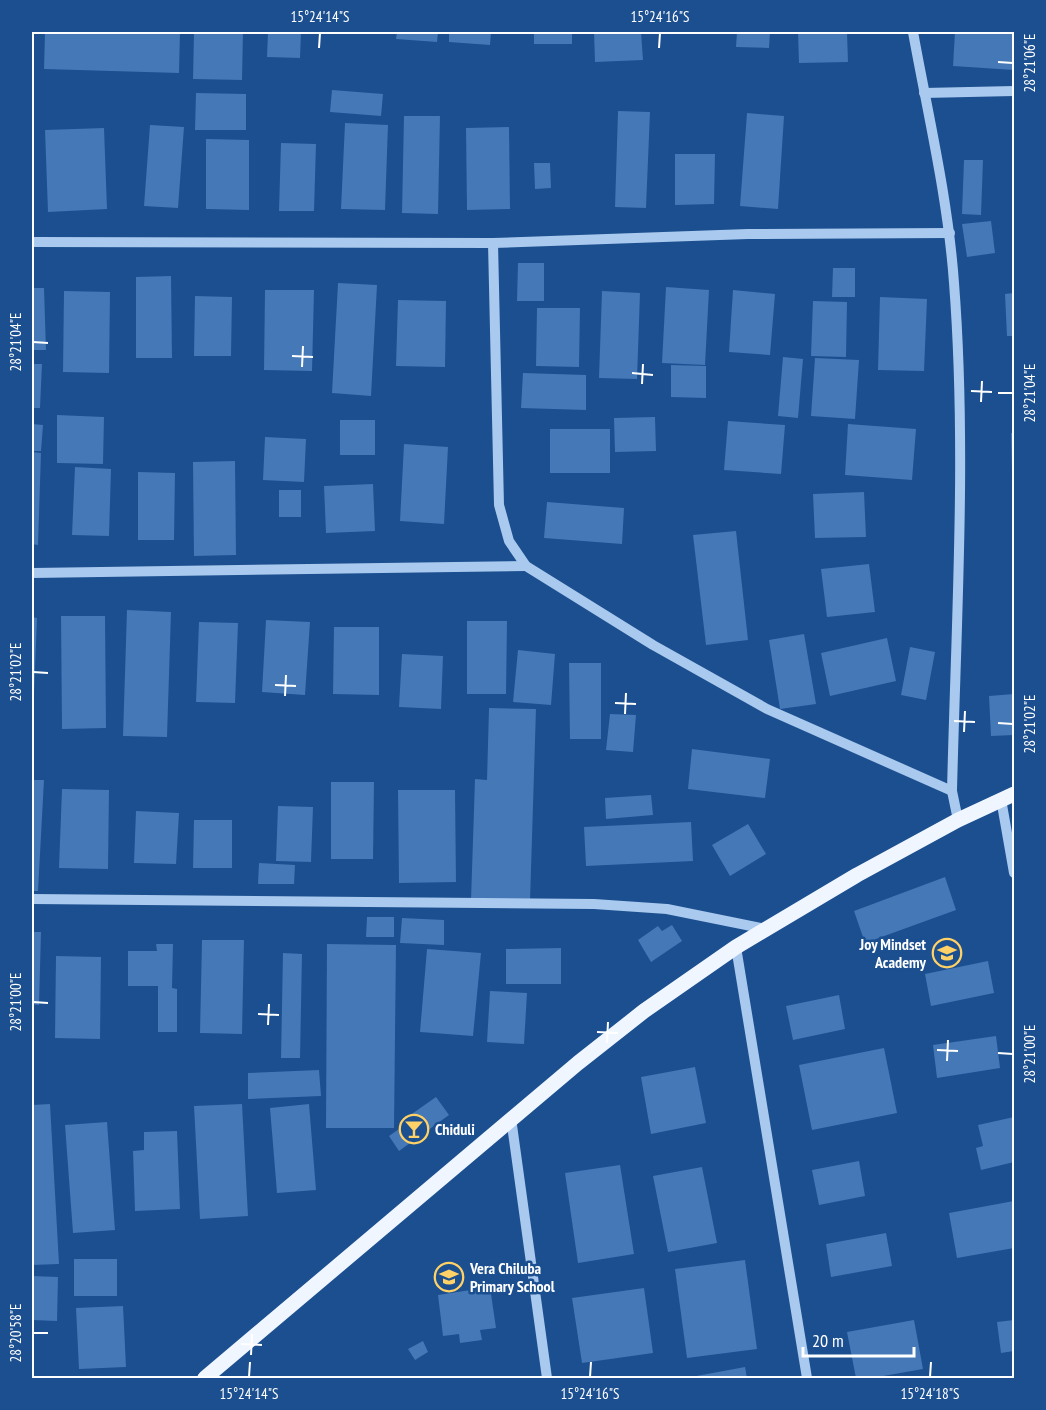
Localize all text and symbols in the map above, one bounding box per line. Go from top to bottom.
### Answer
text: 15°24'14"S [290,7,350,26]
text: 15°24'16"S [630,7,690,26]
text: 28°21'06"E [1020,33,1039,93]
text: 28°21'04"E [6,312,25,372]
text: 28°21'04"E [1020,363,1039,423]
text: 28°21'02"E [6,642,25,702]
text: 28°21'02"E [1020,694,1039,754]
place label: Joy Mindset Academy [859,934,927,972]
school or university icon: Joy Mindset Academy [931,937,963,969]
text: 28°21'00"E [6,972,25,1032]
text: 28°21'00"E [1020,1024,1039,1084]
bar icon: Chiduli [398,1113,430,1145]
place label: Chiduli [435,1119,475,1139]
place label: Vera Chiluba Primary School [469,1258,555,1296]
school or university icon: Vera Chiluba Primary School [433,1261,465,1293]
text: 28°20'58"E [6,1303,25,1363]
scale bar [803,1320,914,1358]
text: 20 m [812,1329,844,1352]
text: 15°24'14"S [219,1384,279,1403]
text: 15°24'16"S [560,1384,620,1403]
text: 15°24'18"S [900,1384,960,1403]

